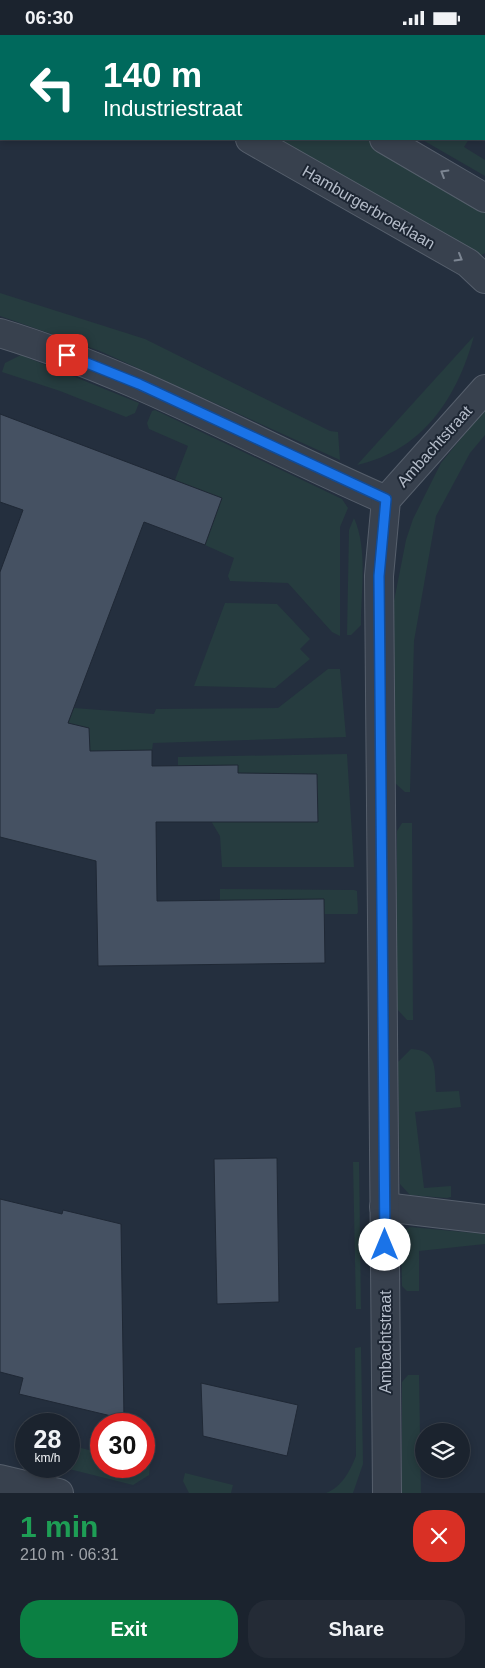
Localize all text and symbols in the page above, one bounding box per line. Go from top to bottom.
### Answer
text: 06:30 [25,7,74,28]
icon: left [20,55,85,120]
text: 140 m [103,55,202,94]
text: Industriestraat [103,96,242,121]
street label: Hamburgerbroeklaan [299,162,438,252]
one-way arrow [440,169,449,179]
one-way arrow [454,252,463,262]
pin [46,334,88,376]
icon: arrive [53,341,81,369]
street label: Ambachtstraat [394,402,476,490]
position arrow [358,1218,410,1270]
street label: Ambachtstraat [377,1290,394,1394]
speed limit sign: 30 [90,1413,155,1478]
map controls [415,1423,470,1478]
button: layers [415,1423,470,1478]
text: 28 [34,1425,61,1453]
text: km/h [34,1451,61,1465]
text: 1 min [20,1510,98,1543]
button: close [413,1510,465,1562]
text: 210 m · 06:31 [20,1546,119,1563]
button: Exit [20,1600,238,1658]
button: Share [248,1600,465,1658]

